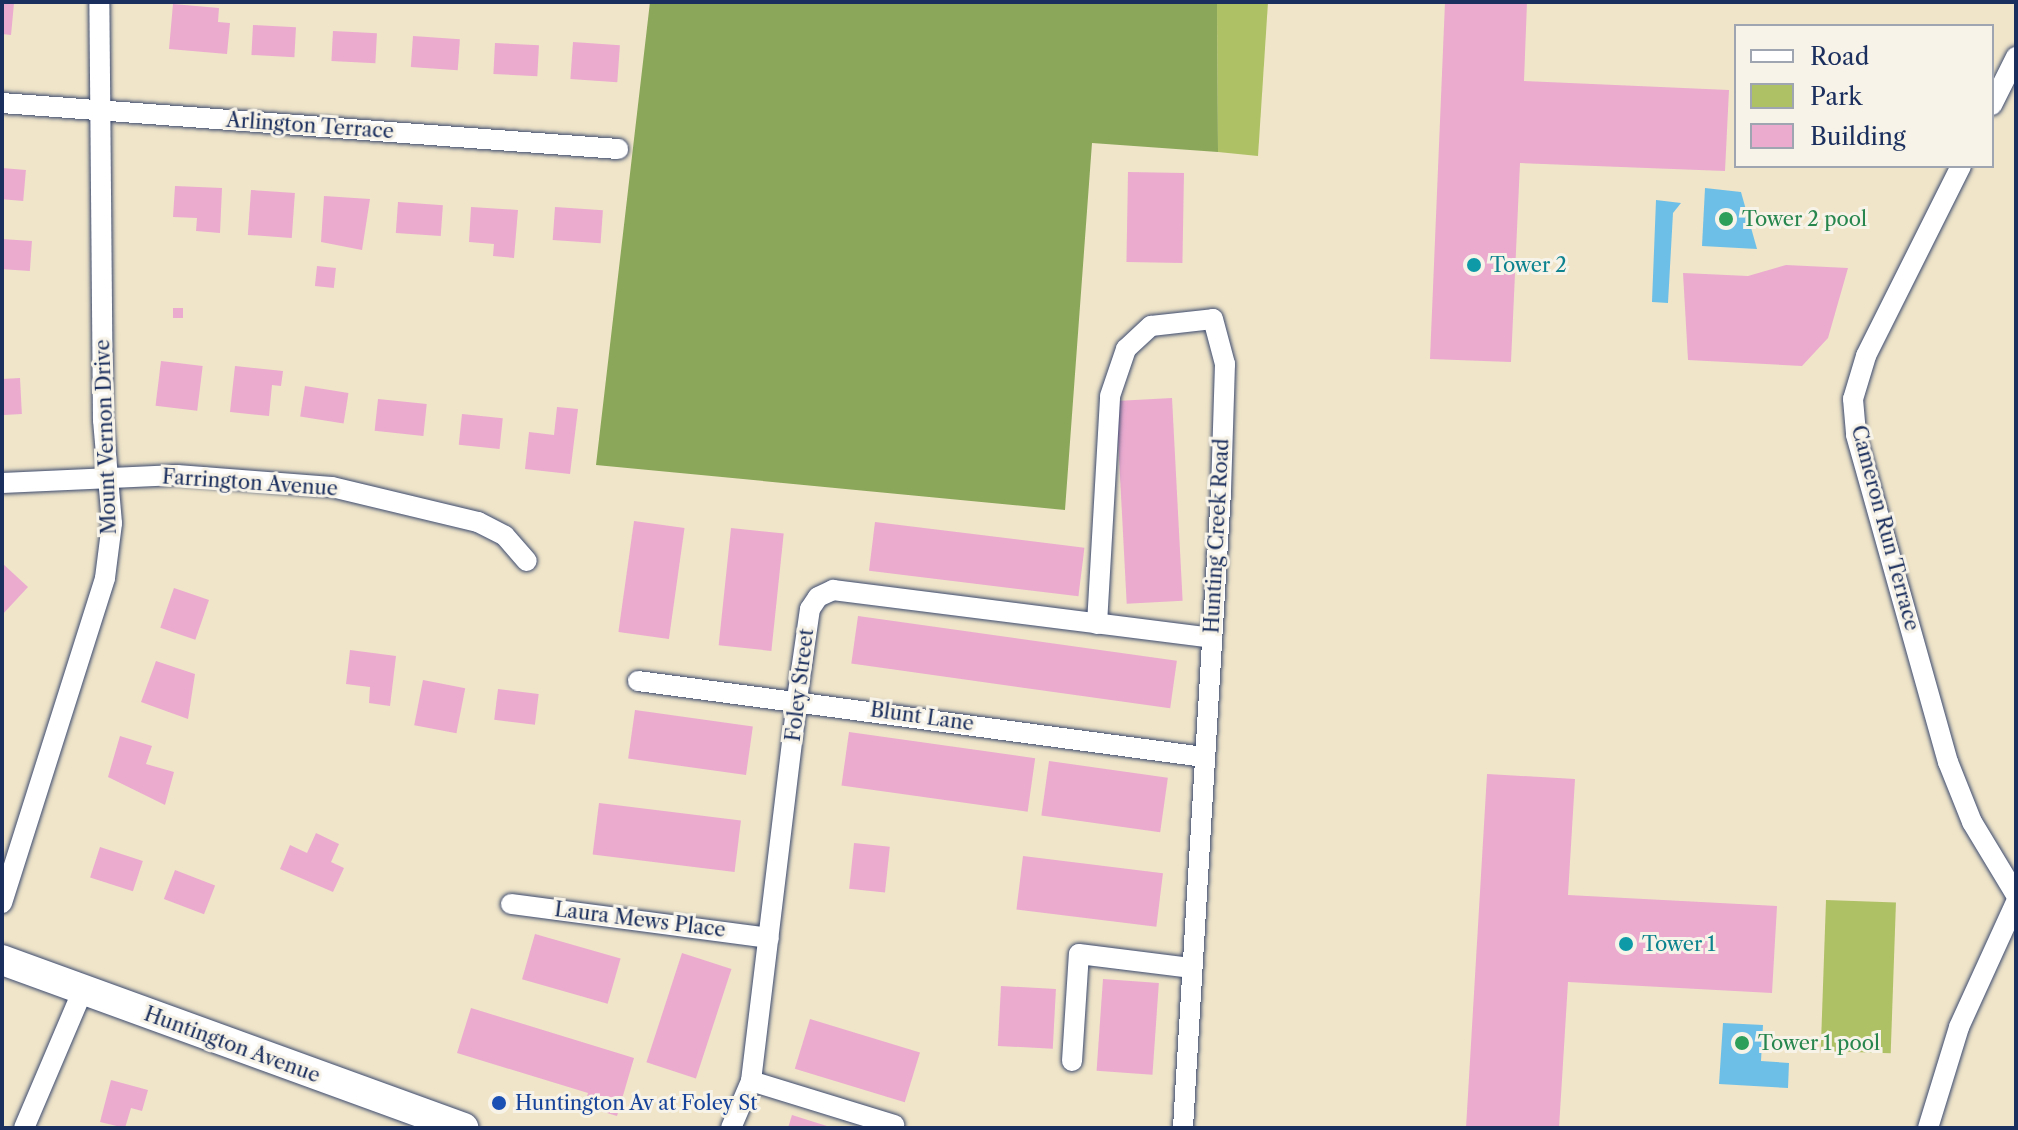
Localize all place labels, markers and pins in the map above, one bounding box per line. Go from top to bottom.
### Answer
place label: Tower 2 pool [1742,207,1867,231]
marker: Tower 2 pool [1717,210,1735,228]
place label: Tower 2 [1490,253,1567,277]
marker: Tower 2 [1465,256,1483,274]
place label: Tower 1 [1642,932,1716,956]
marker: Tower 1 [1617,935,1635,953]
place label: Tower 1 pool [1758,1031,1880,1055]
marker: Tower 1 pool [1733,1034,1751,1052]
place label: Huntington Av at Foley St [515,1091,759,1115]
marker: Huntington Av at Foley St [490,1094,508,1112]

